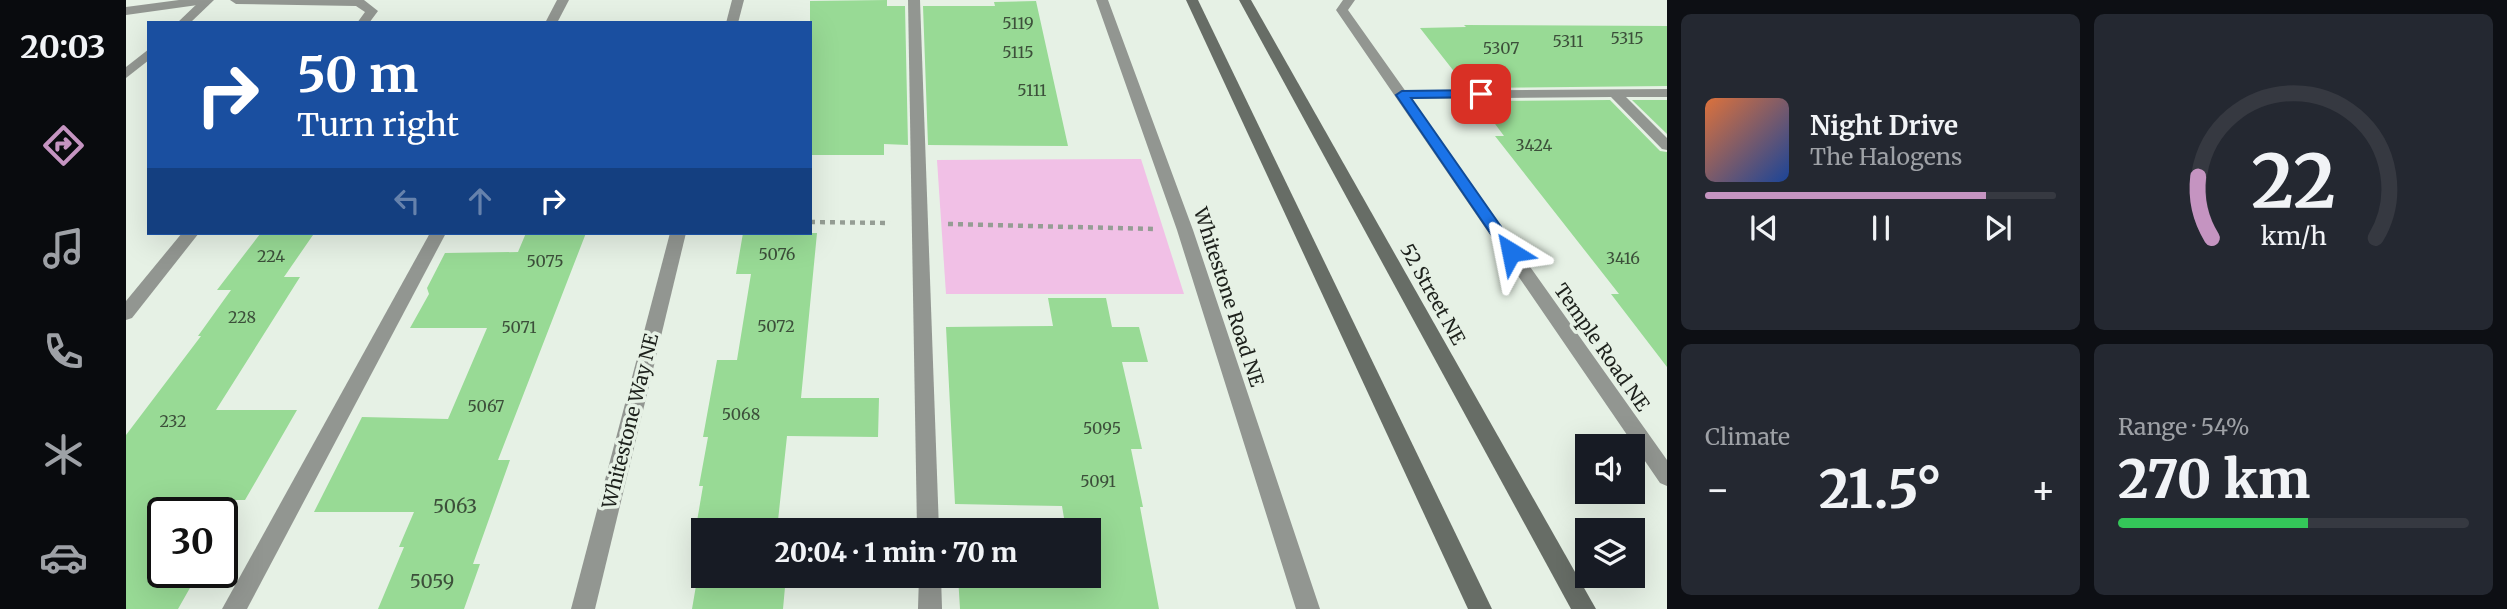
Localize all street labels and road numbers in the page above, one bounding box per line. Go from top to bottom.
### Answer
street label: Whitestone Road NE [1188,204,1269,390]
street label: 52 Street NE [1395,239,1471,349]
street label: Temple Road NE [1549,279,1655,415]
street label: Whitestone Way NE [596,331,663,512]

